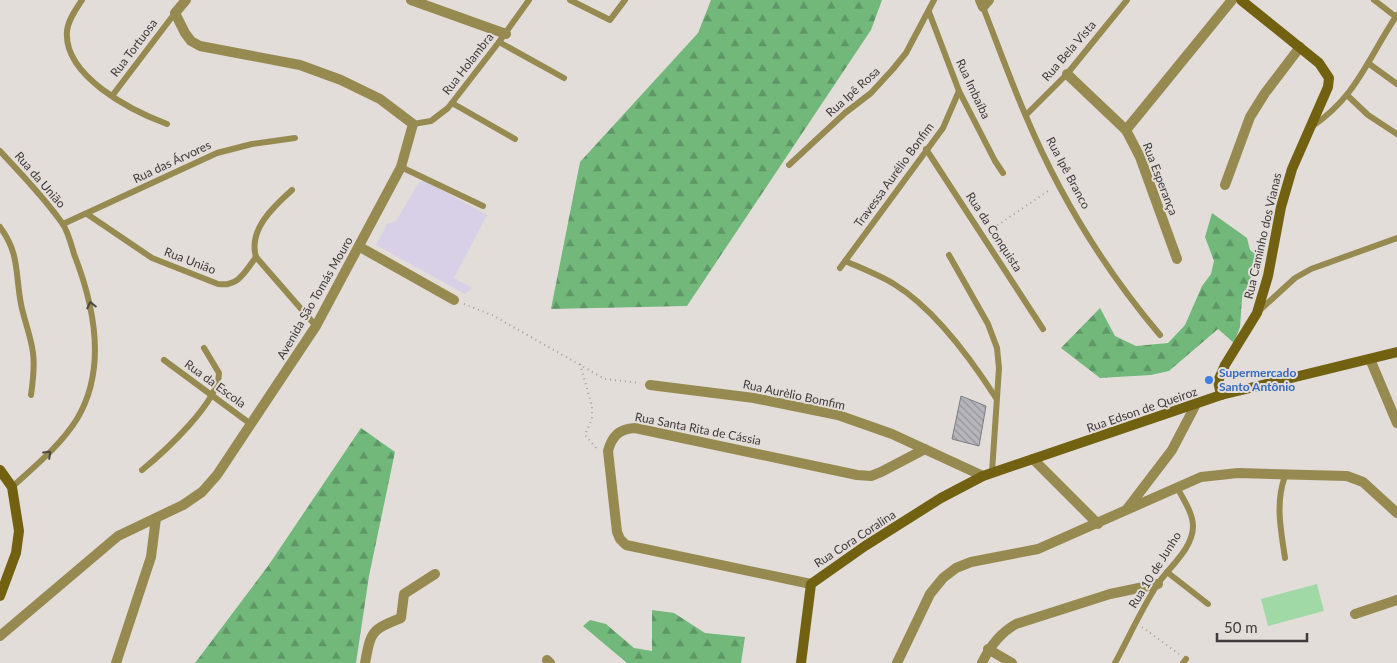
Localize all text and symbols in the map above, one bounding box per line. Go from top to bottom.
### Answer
street label: Rua Tortuosa [107,16,160,80]
street label: Rua Bela Vista [1038,17,1099,84]
street label: Rua Holambra [439,30,496,98]
street label: Rua Imbaíba [953,56,994,121]
street label: Rua Ipê Rosa [823,63,883,120]
street label: Travessa Aurélio Bonfim [851,119,937,230]
street label: Rua Ipê Branco [1043,134,1094,212]
street label: Rua das Árvores [130,137,213,186]
street label: Rua Esperança [1140,140,1181,217]
street label: Rua da União [12,148,69,211]
street label: Rua Caminho dos Vianas [1241,171,1284,301]
street label: Rua da Conquista [963,189,1026,274]
street label: Avenida São Tomás Mouro [273,234,356,362]
street label: Rua União [162,244,218,277]
one-way arrow [86,301,97,310]
street label: Rua da Escola [182,356,249,411]
place label: Supermercado Santo Antônio [1219,365,1296,394]
marker: Supermercado Santo Antônio [1203,374,1215,386]
street label: Rua Aurèlio Bomfim [742,376,847,413]
street label: Rua Edson de Queiroz [1085,383,1200,435]
street label: Rua Santa Rita de Cássia [634,409,763,448]
one-way arrow [42,451,51,460]
street label: Rua Cora Coralina [811,507,898,571]
street label: Rua 10 de Junho [1125,528,1184,611]
scale bar [1217,610,1307,642]
text: 50 m [1224,618,1258,636]

